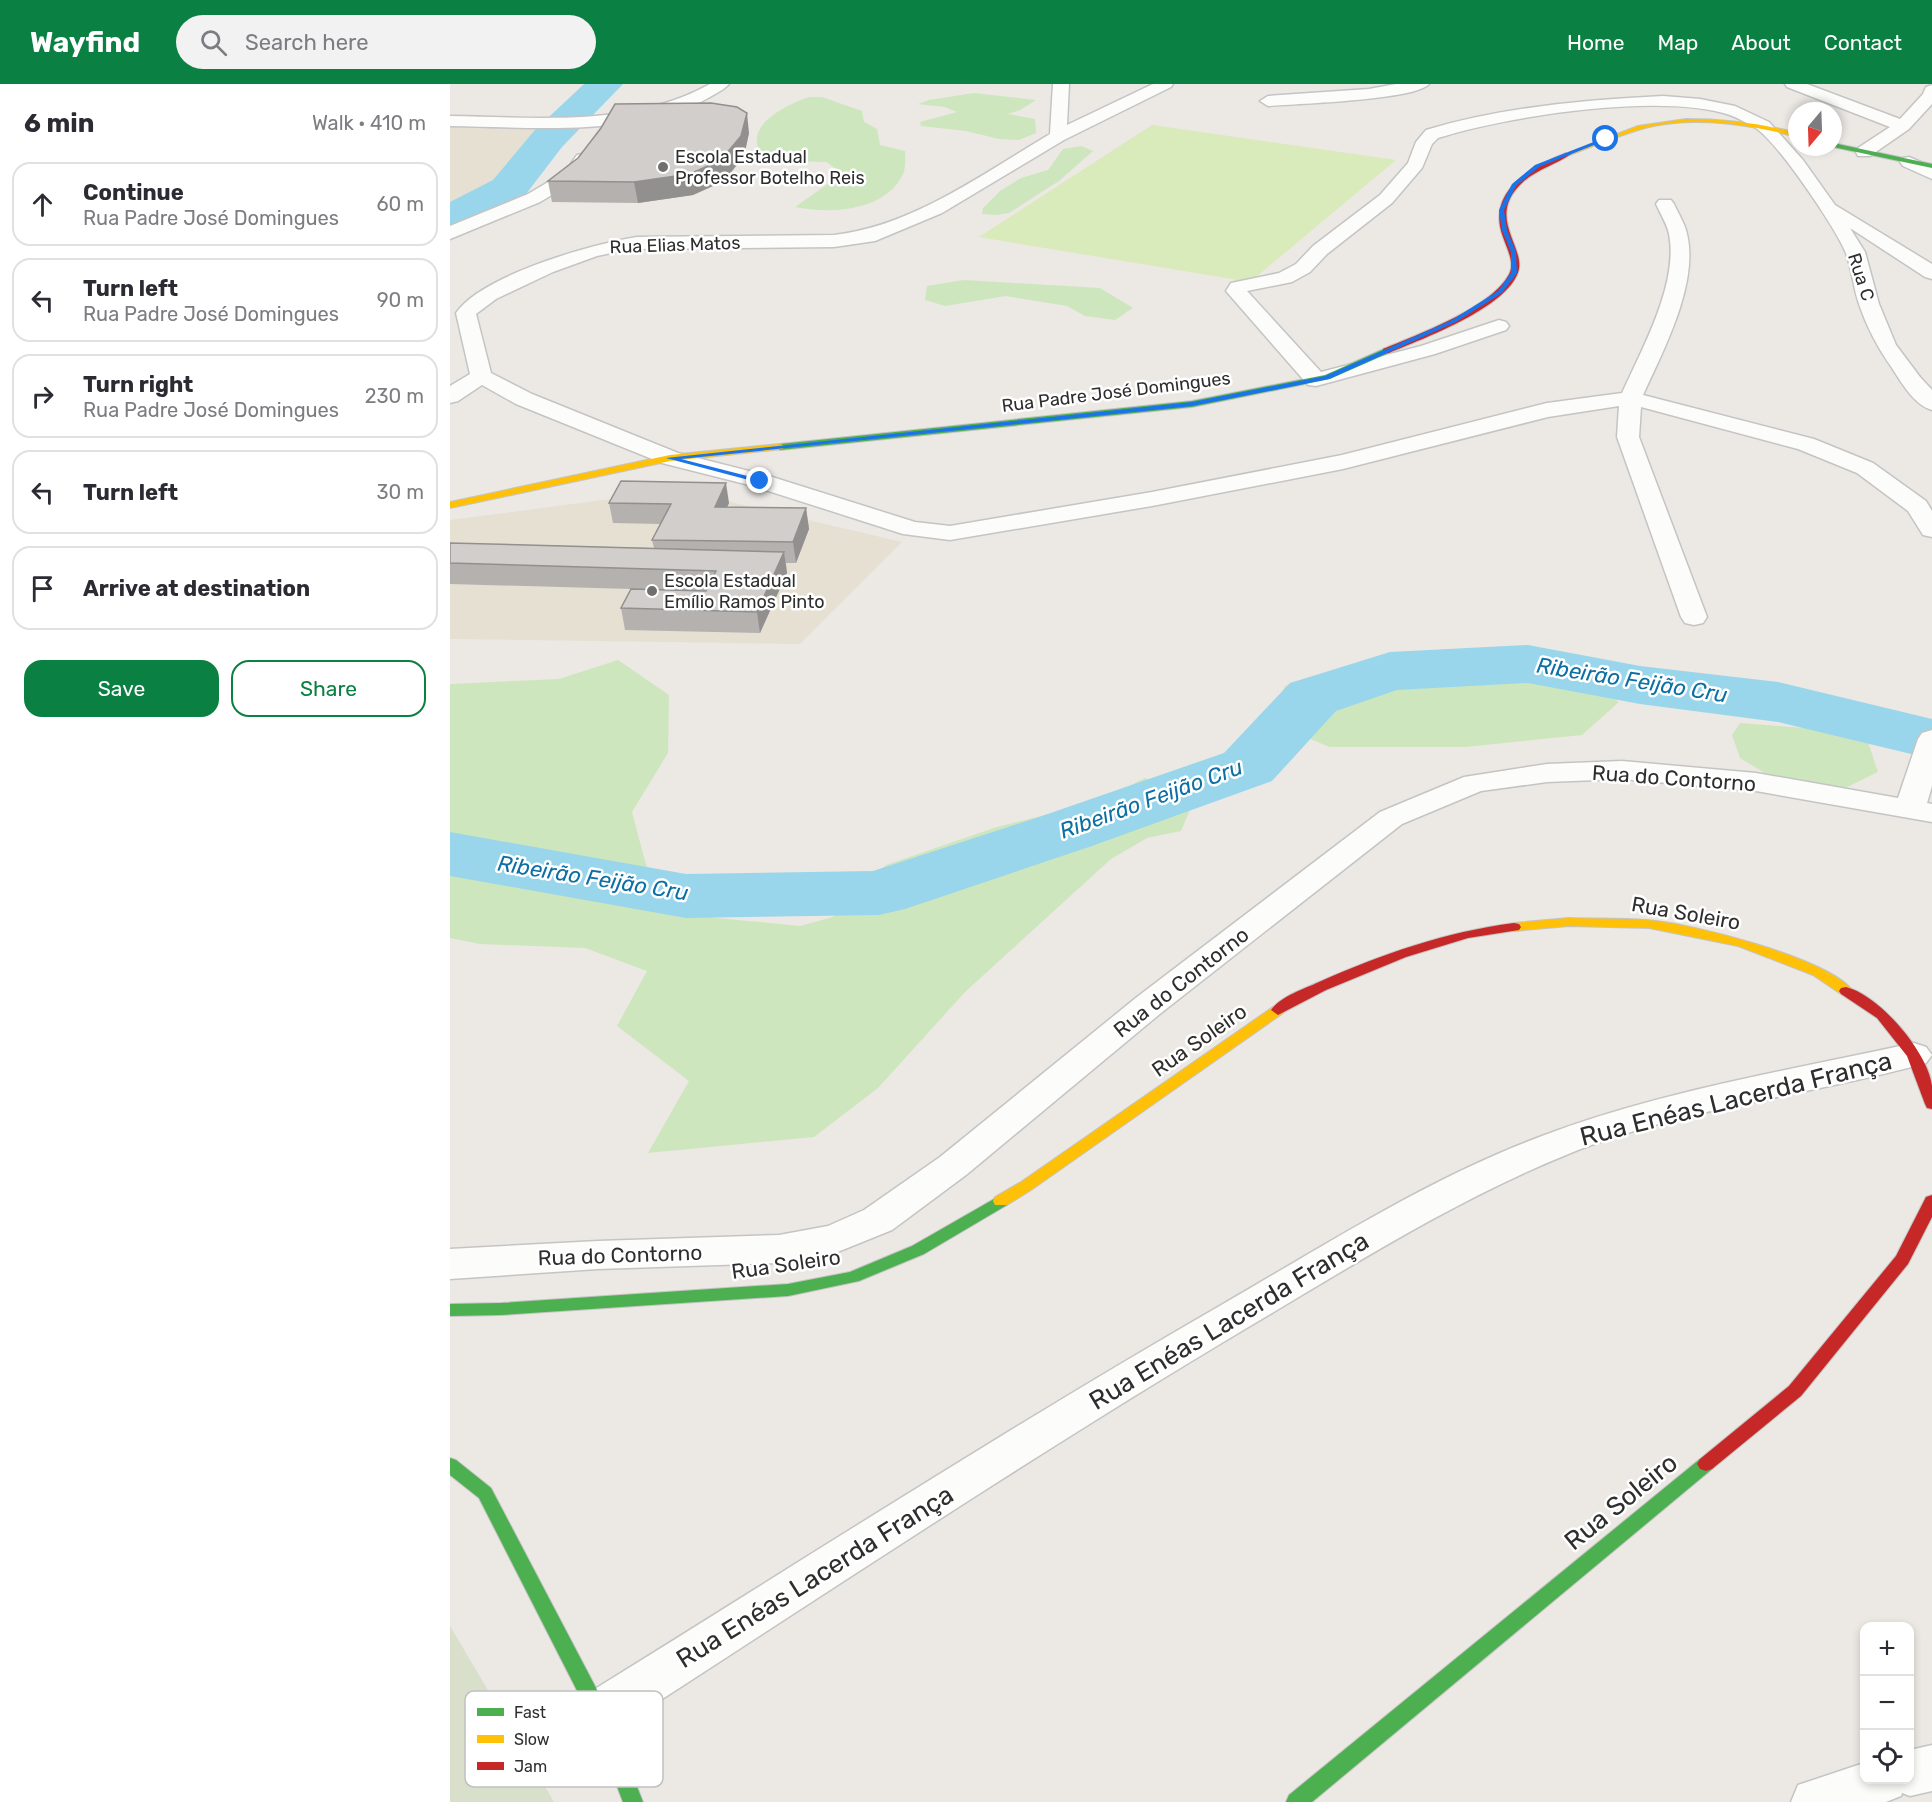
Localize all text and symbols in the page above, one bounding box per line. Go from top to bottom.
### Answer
search box [176,15,596,69]
text: Wayfind [30,26,140,59]
icon: search [197,26,230,59]
text: Search here [245,29,369,56]
text: Home [1567,30,1624,55]
text: Map [1657,30,1698,55]
text: About [1731,30,1791,55]
text: Contact [1824,30,1902,55]
north arrow [1788,102,1842,156]
text: 6 min [24,108,94,139]
text: Walk · 410 m [312,111,426,135]
route start [1592,125,1618,151]
place label: Escola Estadual Professor Botelho Reis [675,146,865,189]
marker: Escola Estadual Professor Botelho Reis [656,160,670,174]
text: Continue [83,179,184,206]
icon: ahead [26,188,59,221]
text: 60 m [377,192,424,216]
text: Rua Padre José Domingues [83,206,339,230]
street label: Rua Elias Matos [609,232,741,258]
street label: Rua C [1843,250,1879,304]
text: Turn left [83,275,178,302]
icon: left [26,284,59,317]
text: 90 m [377,288,424,312]
text: Rua Padre José Domingues [83,302,339,326]
street label: Rua Padre José Domingues [1000,367,1232,417]
text: Turn right [83,371,193,398]
icon: right [26,380,59,413]
text: 230 m [365,384,424,408]
text: Rua Padre José Domingues [83,398,339,422]
route end [746,467,772,493]
icon: left [26,476,59,509]
text: Turn left [83,479,178,506]
text: 30 m [377,480,424,504]
place label: Escola Estadual Emílio Ramos Pinto [664,570,825,613]
icon: arrive [26,572,59,605]
text: Arrive at destination [83,575,310,602]
marker: Escola Estadual Emílio Ramos Pinto [645,584,659,598]
water label: Ribeirão Feijão Cru [1535,652,1729,708]
button: Save [24,660,219,717]
button: Share [231,660,426,717]
water label: Ribeirão Feijão Cru [1056,753,1246,845]
street label: Rua do Contorno [1591,760,1757,796]
water label: Ribeirão Feijão Cru [496,850,690,906]
street label: Rua Soleiro [1630,891,1742,935]
street label: Rua do Contorno [1109,922,1253,1042]
street label: Rua Soleiro [1147,998,1251,1082]
street label: Rua Enéas Lacerda França [1577,1045,1895,1153]
street label: Rua Enéas Lacerda França [1084,1225,1374,1417]
street label: Rua do Contorno [537,1240,703,1270]
street label: Rua Soleiro [730,1244,842,1284]
street label: Rua Soleiro [1558,1447,1684,1557]
street label: Rua Enéas Lacerda França [671,1479,959,1675]
map controls [1860,1622,1914,1784]
button: + [1860,1622,1914,1676]
button: − [1860,1676,1914,1730]
legend [465,1691,663,1787]
text: Fast [514,1703,546,1722]
text: Slow [514,1730,550,1749]
button: locate [1860,1730,1914,1784]
text: Jam [514,1757,547,1776]

